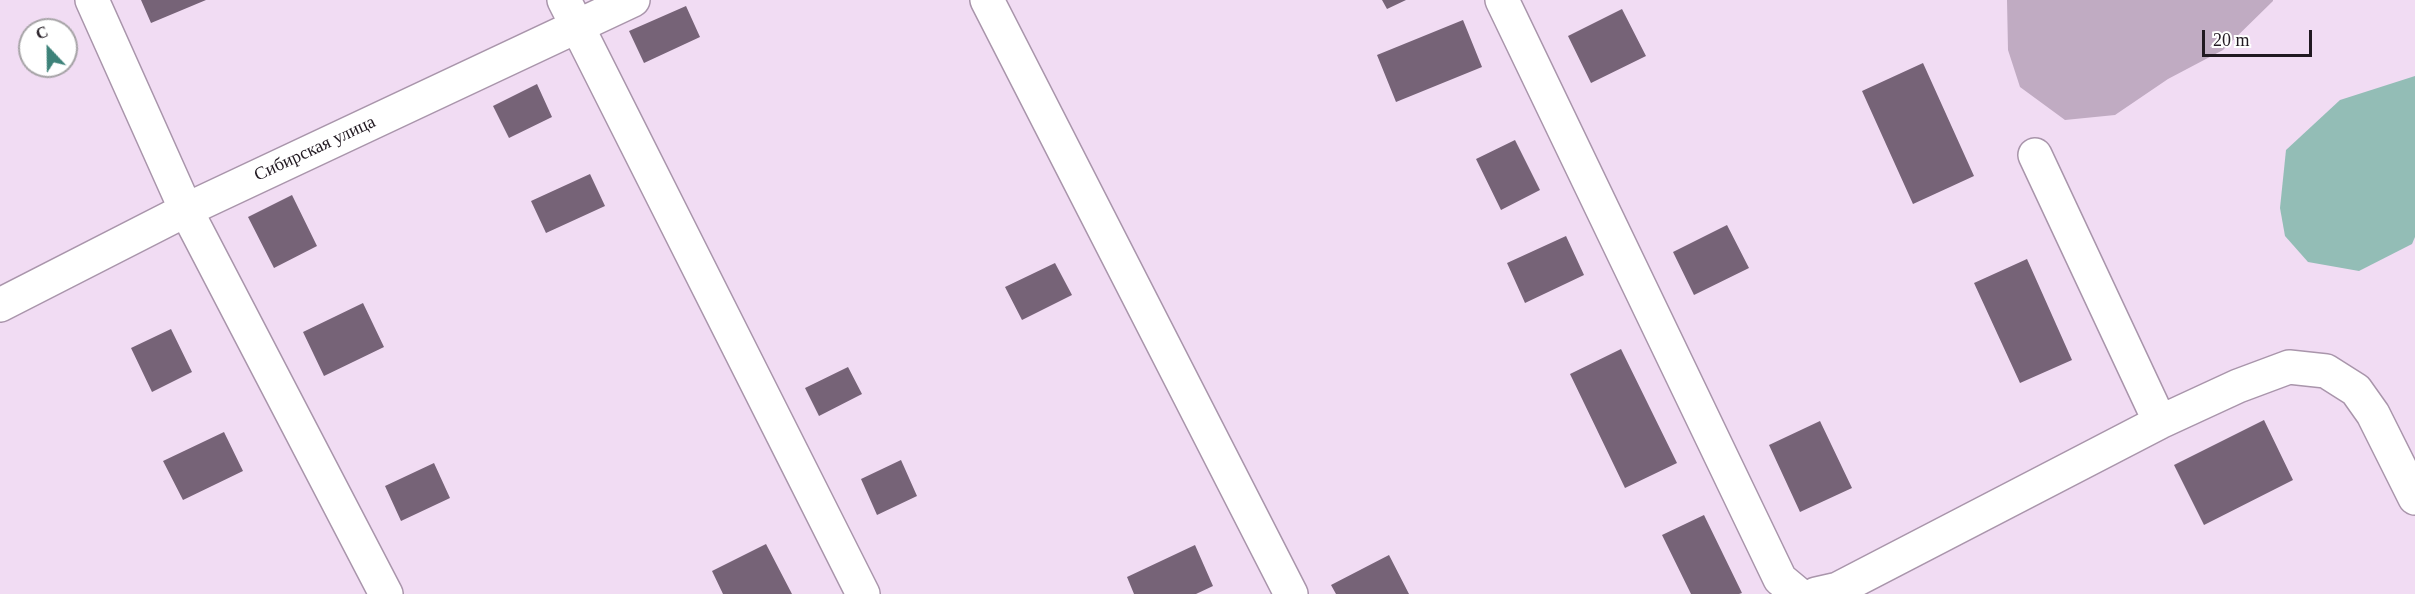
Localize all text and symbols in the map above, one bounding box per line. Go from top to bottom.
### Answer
north arrow [18,18,78,78]
scale bar [2205,18,2314,56]
text: С [33,23,50,43]
text: 20 m [2213,30,2250,50]
street label: Сибирская улица [251,112,379,186]

